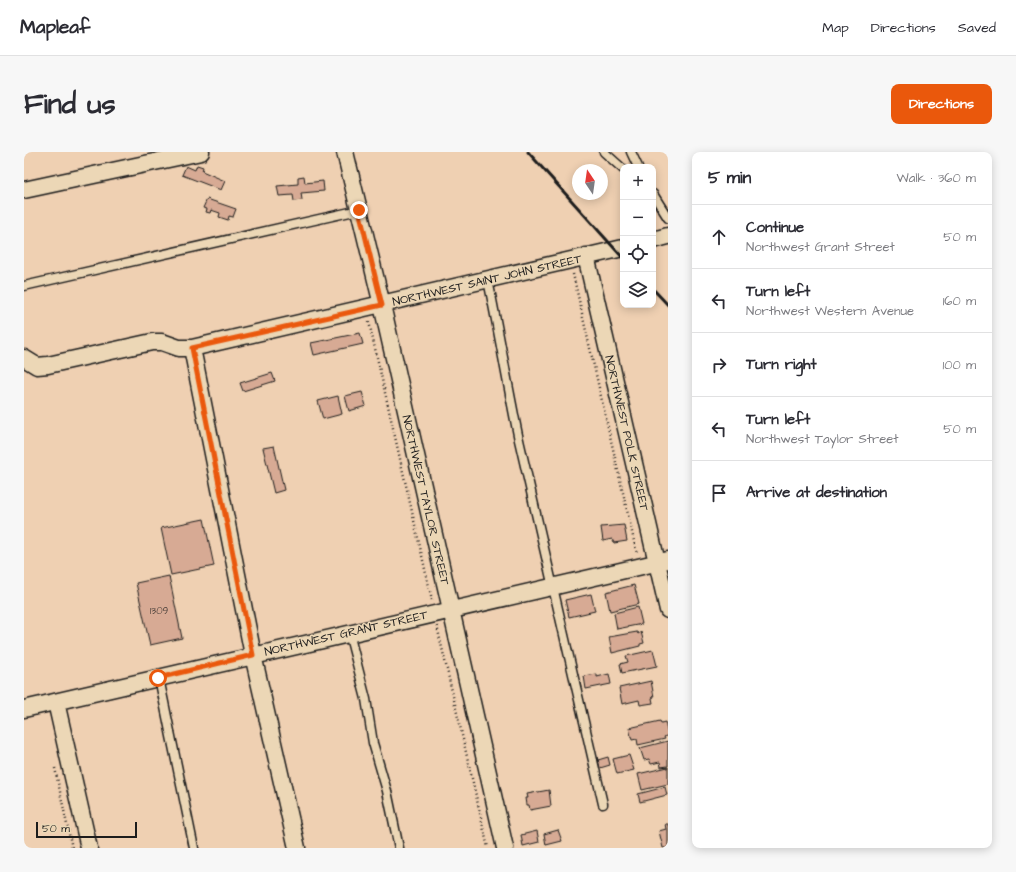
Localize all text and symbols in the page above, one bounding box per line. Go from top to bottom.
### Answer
text: Mapleaf [20,14,90,41]
text: Map [822,18,849,38]
text: Directions [871,18,936,38]
text: Saved [958,18,996,38]
button: Directions [891,84,992,124]
text: Find us [24,85,115,124]
north arrow [572,164,608,200]
map controls [620,164,656,308]
button: + [620,164,656,200]
text: 5 min [708,166,751,190]
text: Walk · 360 m [897,169,976,187]
button: − [620,200,656,236]
route end [350,201,368,219]
text: Continue [746,217,804,238]
icon: ahead [708,226,730,248]
text: 50 m [943,228,976,246]
button: locate [620,236,656,272]
text: Northwest Grant Street [746,238,895,256]
street label: NORTHWEST SAINT JOHN STREET [391,250,584,311]
button: layers [620,272,656,308]
text: Turn left [746,281,810,302]
icon: left [708,290,730,312]
text: 160 m [943,292,976,310]
text: Northwest Western Avenue [746,302,914,320]
street label: NORTHWEST POLK STREET [600,354,653,513]
icon: right [708,354,730,376]
text: Turn right [746,354,817,375]
text: 100 m [943,356,976,374]
text: Turn left [746,409,810,430]
street label: NORTHWEST TAYLOR STREET [398,413,453,587]
icon: left [708,418,730,440]
text: 50 m [943,420,976,438]
text: Northwest Taylor Street [746,430,899,448]
icon: arrive [708,482,730,504]
text: Arrive at destination [746,482,887,503]
house number: 1309 [150,604,168,618]
street label: NORTHWEST GRANT STREET [263,606,430,661]
route start [149,669,167,687]
scale bar [36,820,137,839]
text: 50 m [42,821,70,836]

